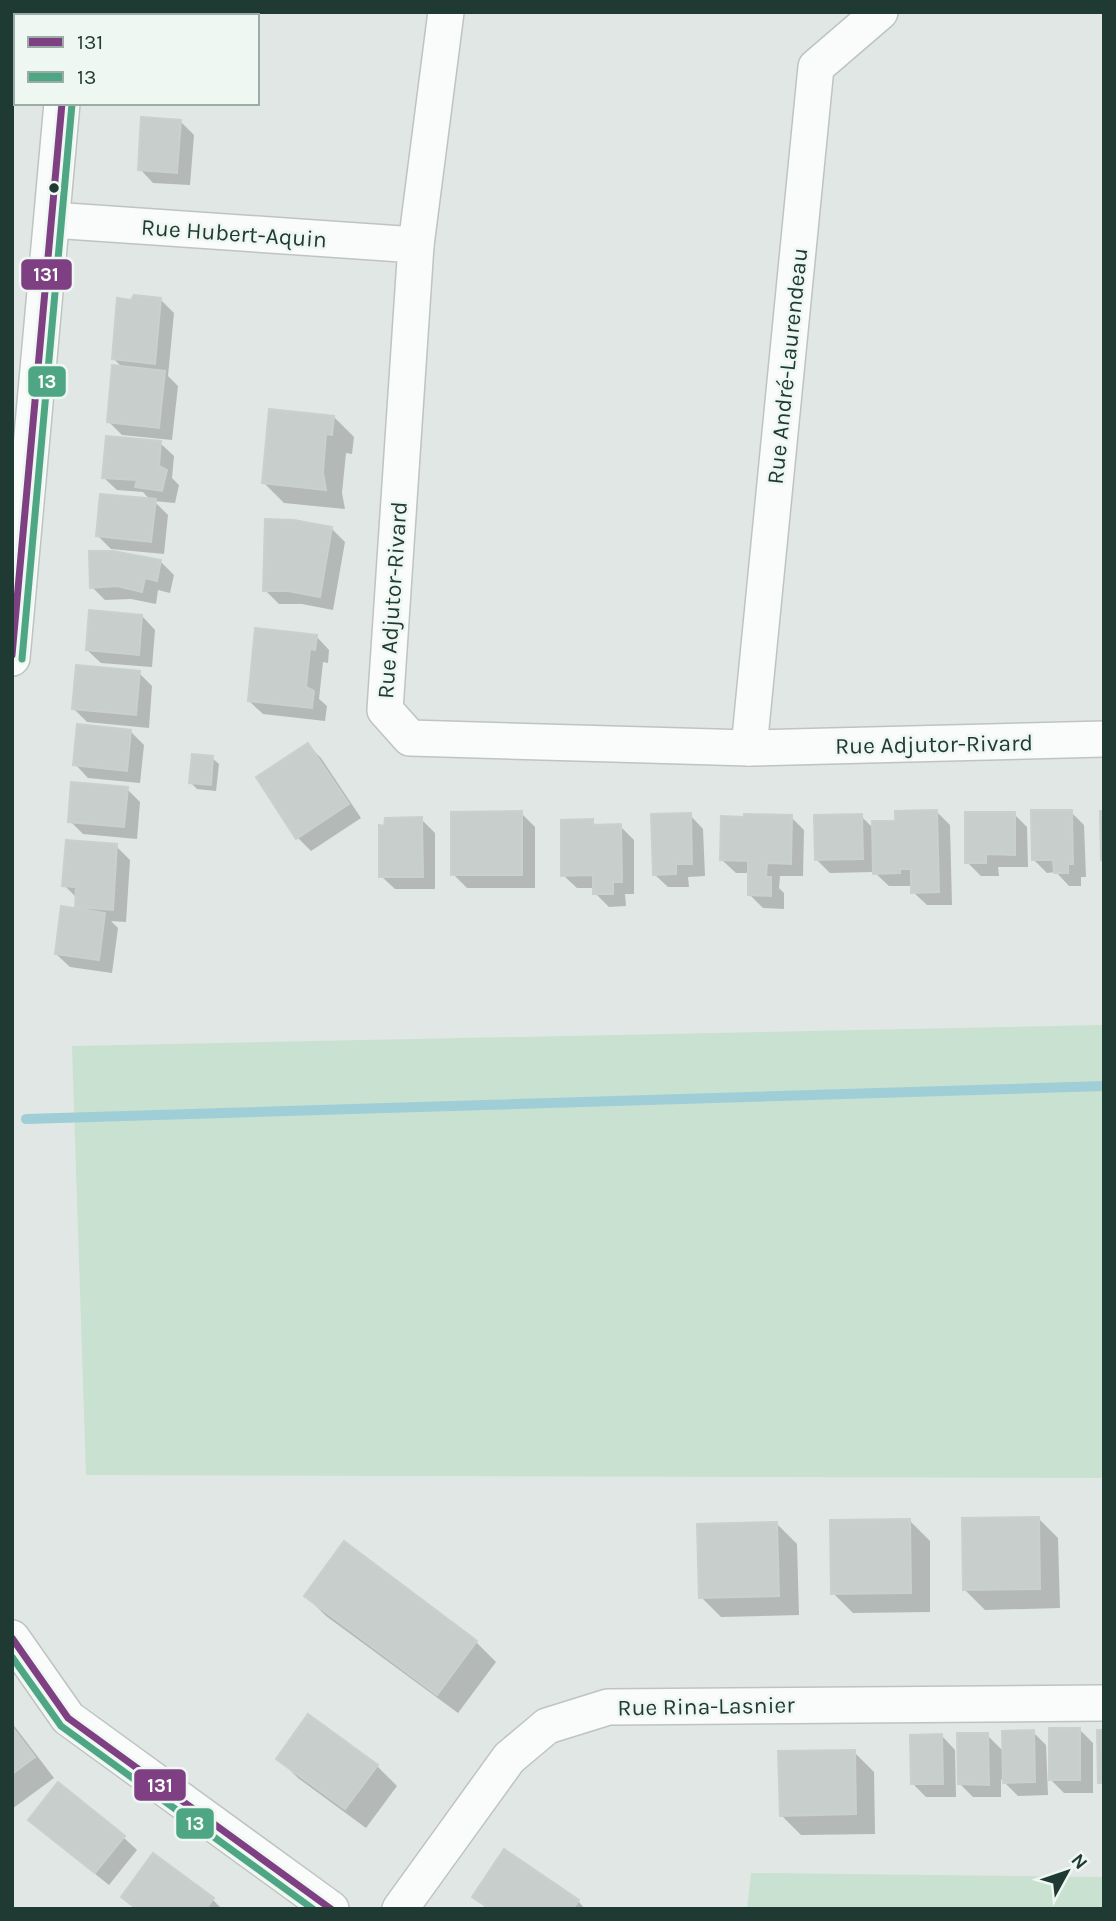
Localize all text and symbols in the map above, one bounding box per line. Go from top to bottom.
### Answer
legend [14,14,259,105]
text: 131 [77,30,103,54]
text: 13 [77,65,96,89]
unlabelled marker [47,181,61,195]
street label: Rue Hubert-Aquin [140,214,328,253]
street label: Rue André-Laurendeau [762,247,813,486]
line badge: 131 [20,258,73,291]
text: 131 [33,264,59,286]
line badge: 13 [27,365,67,398]
text: 13 [38,371,56,393]
street label: Rue Adjutor-Rivard [372,500,413,700]
street label: Rue Adjutor-Rivard [835,729,1033,760]
street label: Rue Rina-Lasnier [617,1691,795,1722]
line badge: 131 [133,1768,187,1802]
text: 131 [147,1775,173,1797]
line badge: 13 [175,1807,215,1840]
text: 13 [186,1813,204,1835]
north arrow [1032,1837,1102,1907]
text: N [1066,1849,1092,1874]

